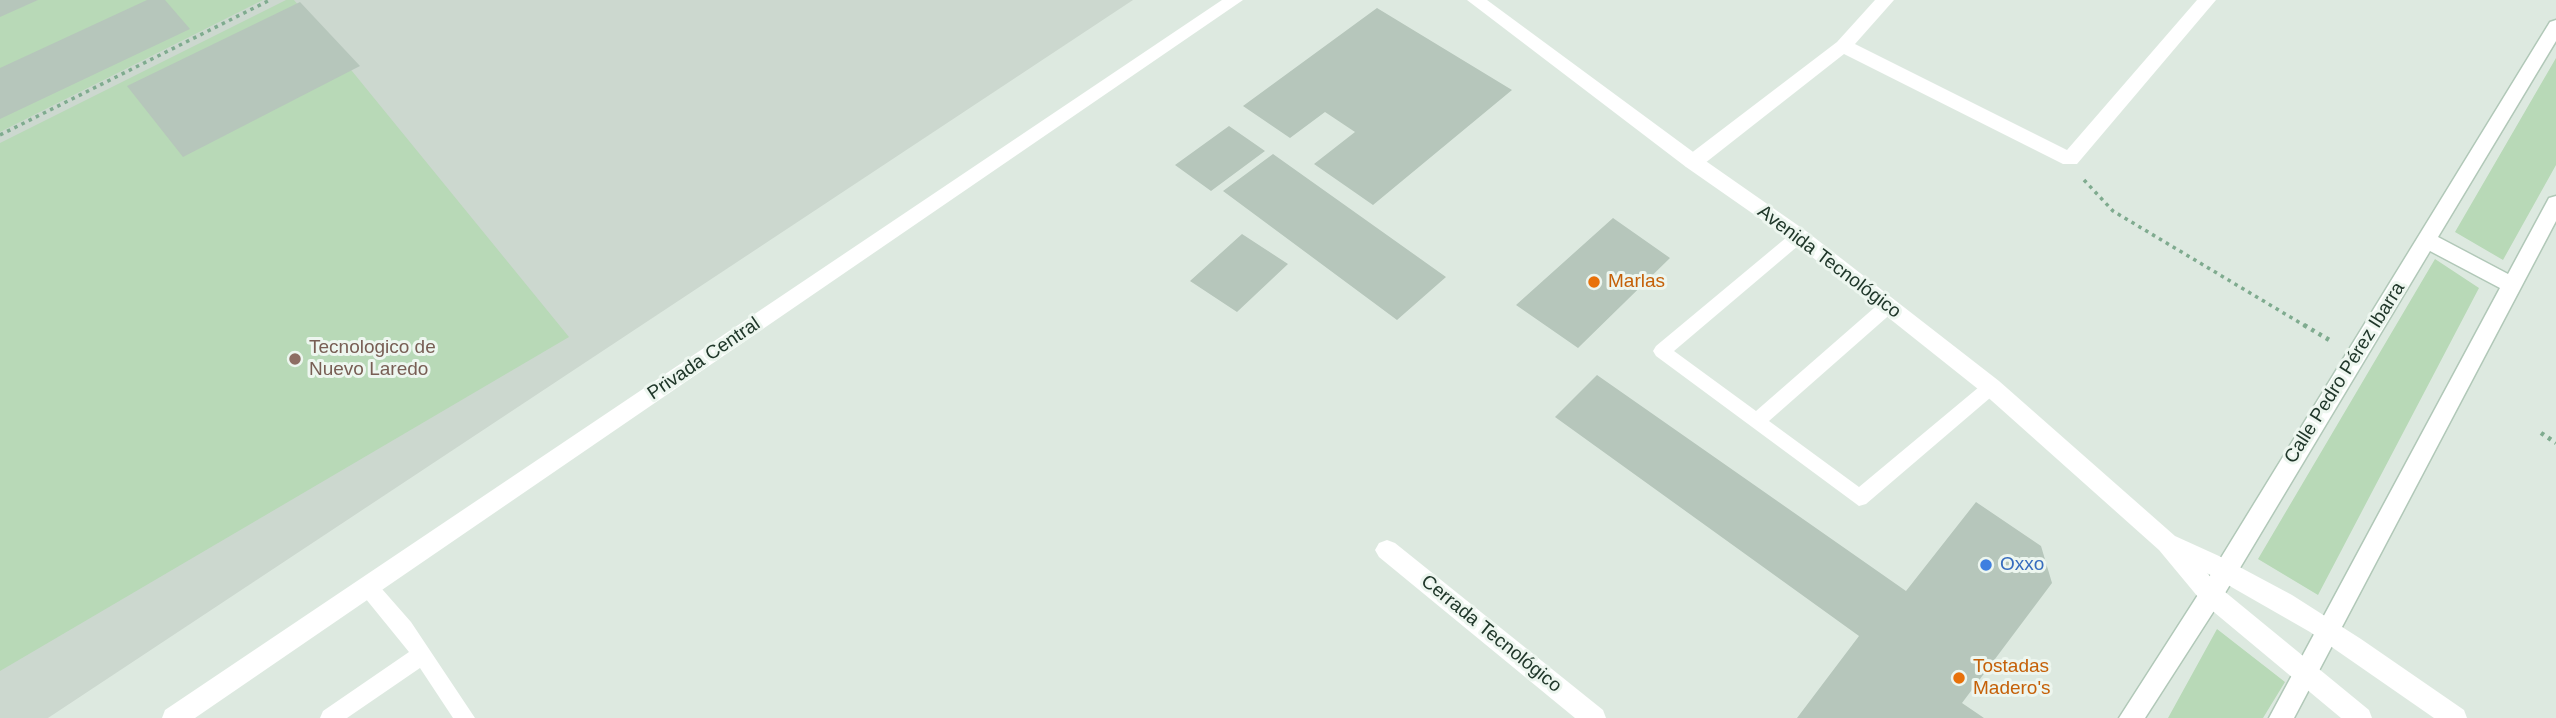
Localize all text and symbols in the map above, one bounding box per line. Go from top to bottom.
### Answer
street label: Avenida Tecnológico [1753,201,1905,323]
place label: Marlas [1608,271,1665,293]
marker: Marlas [1586,274,1602,290]
street label: Calle Pedro Pérez Ibarra [2280,278,2410,468]
street label: Privada Central [643,313,765,405]
place label: Tecnologico de Nuevo Laredo [309,337,436,381]
marker: Tecnologico de Nuevo Laredo [287,351,303,367]
place label: Oxxo [2000,554,2044,576]
marker: Oxxo [1978,557,1994,573]
street label: Cerrada Tecnológico [1416,570,1566,698]
place label: Tostadas Madero's [1973,656,2051,700]
marker: Tostadas Madero's [1951,670,1967,686]

